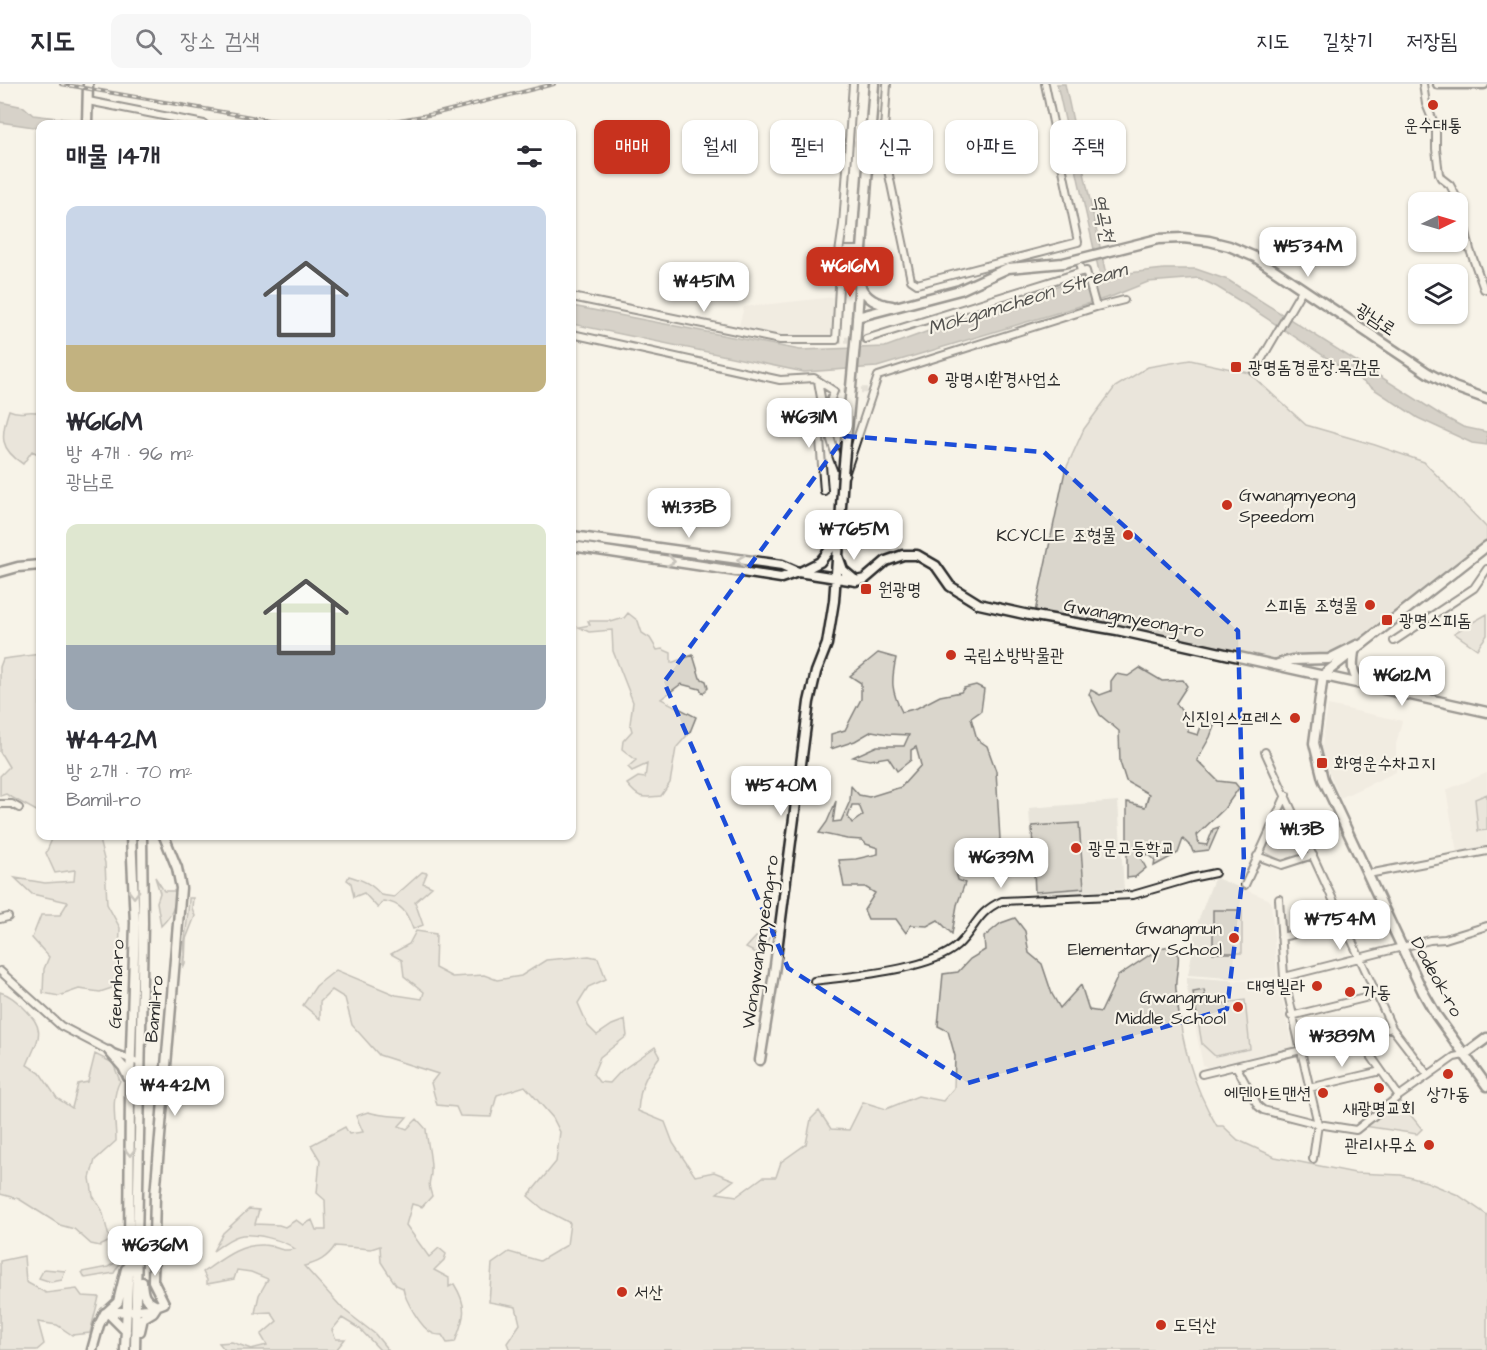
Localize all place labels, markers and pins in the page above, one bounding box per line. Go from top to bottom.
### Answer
marker: 운수대통 [1426,98,1440,112]
place label: 운수대통 [1404,113,1462,138]
pin: ₩534M [1266,227,1350,278]
pin: ₩616M [808,247,892,298]
pin: ₩451M [662,262,746,313]
place label: 광명돔경륜장.목감문 [1248,355,1381,380]
marker: 광명돔경륜장.목감문 [1229,360,1243,374]
place label: 광명시환경사업소 [945,367,1061,392]
marker: 광명시환경사업소 [926,372,940,386]
pin: ₩631M [767,398,851,449]
place label: Gwangmyeong Speedom [1239,483,1356,529]
pin: ₩1.33B [640,488,738,539]
marker: Gwangmyeong Speedom [1220,498,1234,512]
pin: ₩765M [812,510,896,561]
place label: KCYCLE 조형물 [996,523,1116,548]
marker: KCYCLE 조형물 [1121,528,1135,542]
place label: 원광명 [878,577,921,602]
marker: 원광명 [859,582,873,596]
place label: 스피돔 조형물 [1264,593,1358,618]
marker: 스피돔 조형물 [1363,598,1377,612]
place label: 광명스피돔 [1399,608,1471,633]
marker: 광명스피돔 [1380,613,1394,627]
place label: 국립소방박물관 [963,643,1064,668]
marker: 국립소방박물관 [944,648,958,662]
pin: ₩612M [1360,656,1444,707]
place label: 신진익스프레스 [1182,706,1283,731]
marker: 신진익스프레스 [1288,711,1302,725]
place label: 화영운수차고지 [1334,751,1435,776]
marker: 화영운수차고지 [1315,756,1329,770]
pin: ₩540M [739,766,823,817]
pin: ₩1.3B [1260,810,1344,861]
place label: 광문고등학교 [1088,836,1175,861]
pin: ₩639M [959,838,1043,889]
marker: 광문고등학교 [1069,841,1083,855]
pin: ₩754M [1298,900,1382,951]
place label: Gwangmun Elementary School [1068,916,1222,963]
marker: Gwangmun Elementary School [1227,931,1241,945]
place label: 대영빌라 [1247,974,1306,999]
marker: 대영빌라 [1310,979,1324,993]
place label: 가동 [1362,980,1391,1005]
place label: Gwangmun Middle School [1115,985,1226,1031]
marker: 가동 [1343,985,1357,999]
marker: Gwangmun Middle School [1231,1000,1245,1014]
pin: ₩389M [1300,1017,1384,1068]
pin: ₩442M [133,1066,217,1117]
marker: 상가동 [1441,1067,1455,1081]
place label: 에덴아트맨션 [1224,1081,1311,1106]
marker: 새광명교회 [1372,1081,1386,1095]
place label: 상가동 [1426,1082,1470,1107]
marker: 에덴아트맨션 [1316,1086,1330,1100]
place label: 새광명교회 [1343,1096,1415,1121]
place label: 관리사무소 [1345,1133,1417,1158]
marker: 관리사무소 [1422,1138,1436,1152]
pin: ₩636M [113,1226,197,1277]
place label: 서산 [634,1280,663,1305]
marker: 서산 [615,1285,629,1299]
place label: 도덕산 [1173,1313,1217,1338]
marker: 도덕산 [1154,1318,1168,1332]

